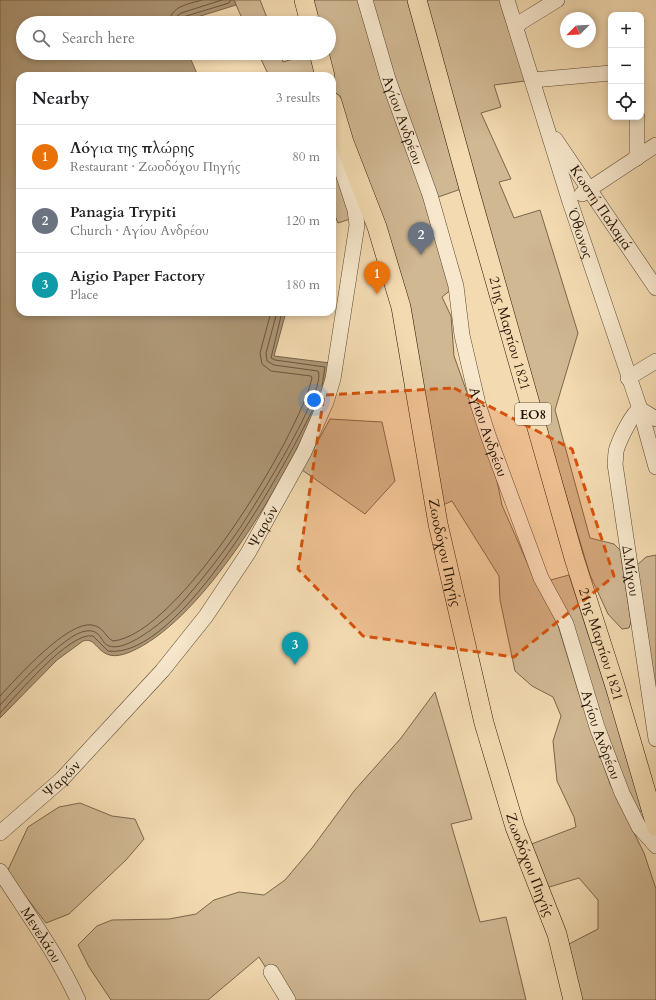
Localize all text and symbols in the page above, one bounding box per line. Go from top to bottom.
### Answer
north arrow [560,12,596,48]
map controls [608,12,644,120]
button: + [608,12,644,48]
search box [16,16,336,60]
icon: search [30,27,52,49]
text: Search here [62,28,135,48]
button: − [608,48,644,84]
street label: Αγίου Ανδρέου [378,73,427,167]
button: locate [608,84,644,120]
text: Nearby [32,87,89,110]
text: 3 results [276,89,320,107]
text: Λόγια της πλώρης [70,138,194,158]
text: 1 [42,148,48,166]
text: 80 m [292,148,320,166]
text: Restaurant · Ζωοδόχου Πηγής [70,158,240,176]
street label: Κωστή Παλαμά [565,161,637,254]
text: Panagia Trypiti [70,202,176,222]
street label: Όθωνος [563,205,597,261]
text: 2 [42,212,48,230]
text: 120 m [286,212,320,230]
text: Church · Αγίου Ανδρέου [70,222,209,240]
pin: 2 [408,222,434,255]
pin: 1 [364,261,390,294]
text: Aigio Paper Factory [70,266,205,286]
street label: 21ης Μαρτίου 1821 [484,274,535,393]
text: 3 [42,276,48,294]
text: 180 m [286,276,320,294]
text: Place [70,286,98,304]
street label: Αγίου Ανδρέου [464,385,512,479]
your location [304,390,324,410]
road number: ΕΟ8 [515,403,551,425]
street label: Ζωοδόχου Πηγής [424,497,466,609]
street label: Ψαρών [244,502,283,551]
street label: Δ.Μίχου [617,544,644,598]
street label: 21ης Μαρτίου 1821 [574,585,628,703]
pin: 3 [282,632,308,665]
street label: Αγίου Ανδρέου [576,688,625,782]
street label: Ψαρών [39,756,85,802]
street label: Ζωοδόχου Πηγής [501,811,558,920]
street label: Μενελάου [16,903,66,966]

